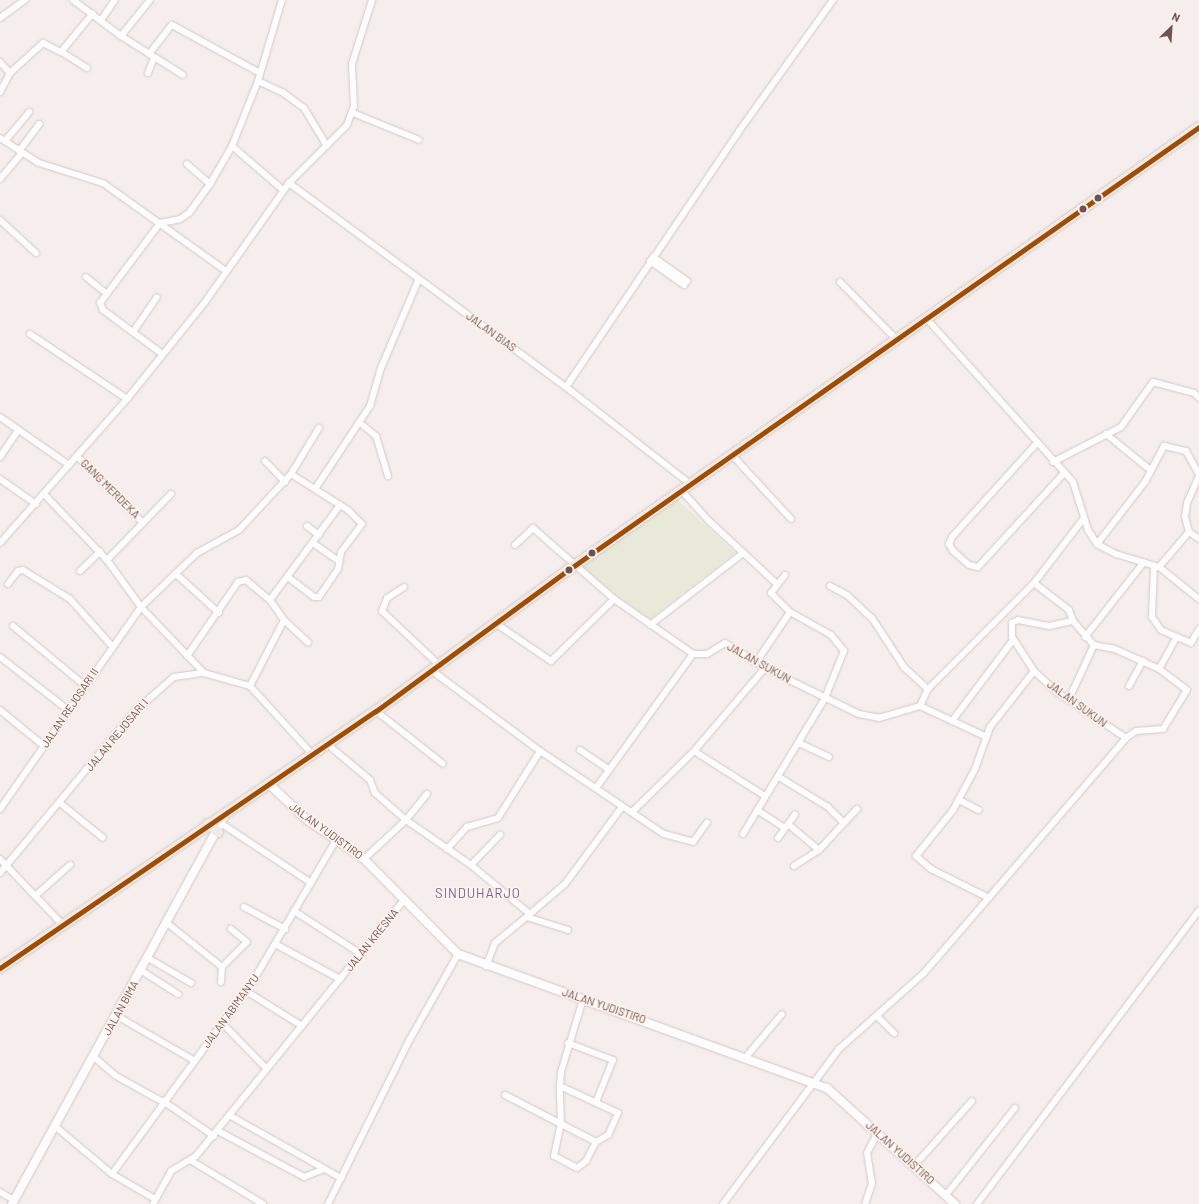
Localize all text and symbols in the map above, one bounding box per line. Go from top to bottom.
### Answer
north arrow [1151,8,1191,48]
text: N [1170,9,1182,24]
unlabelled marker [1093,193,1103,203]
unlabelled marker [1078,204,1088,214]
street label: JALAN BIAS [463,309,519,355]
street label: GANG MERDEKA [78,457,142,521]
unlabelled marker [587,548,597,558]
unlabelled marker [564,565,574,575]
street label: JALAN SUKUN [725,640,793,686]
street label: JALAN REJOSARI II [39,666,101,750]
street label: JALAN SUKUN [1044,678,1110,730]
street label: JALAN REJOSARI I [83,696,151,774]
street label: JALAN YUDISTIRO [287,800,365,862]
district label: SINDUHARJO [435,885,521,901]
street label: JALAN KRESNA [343,906,401,974]
street label: JALAN ABIMANYU [200,972,262,1050]
street label: JALAN BIMA [101,978,141,1038]
street label: JALAN YUDISTIRO [560,985,648,1027]
street label: JALAN YUDISTIRO [863,1119,937,1187]

